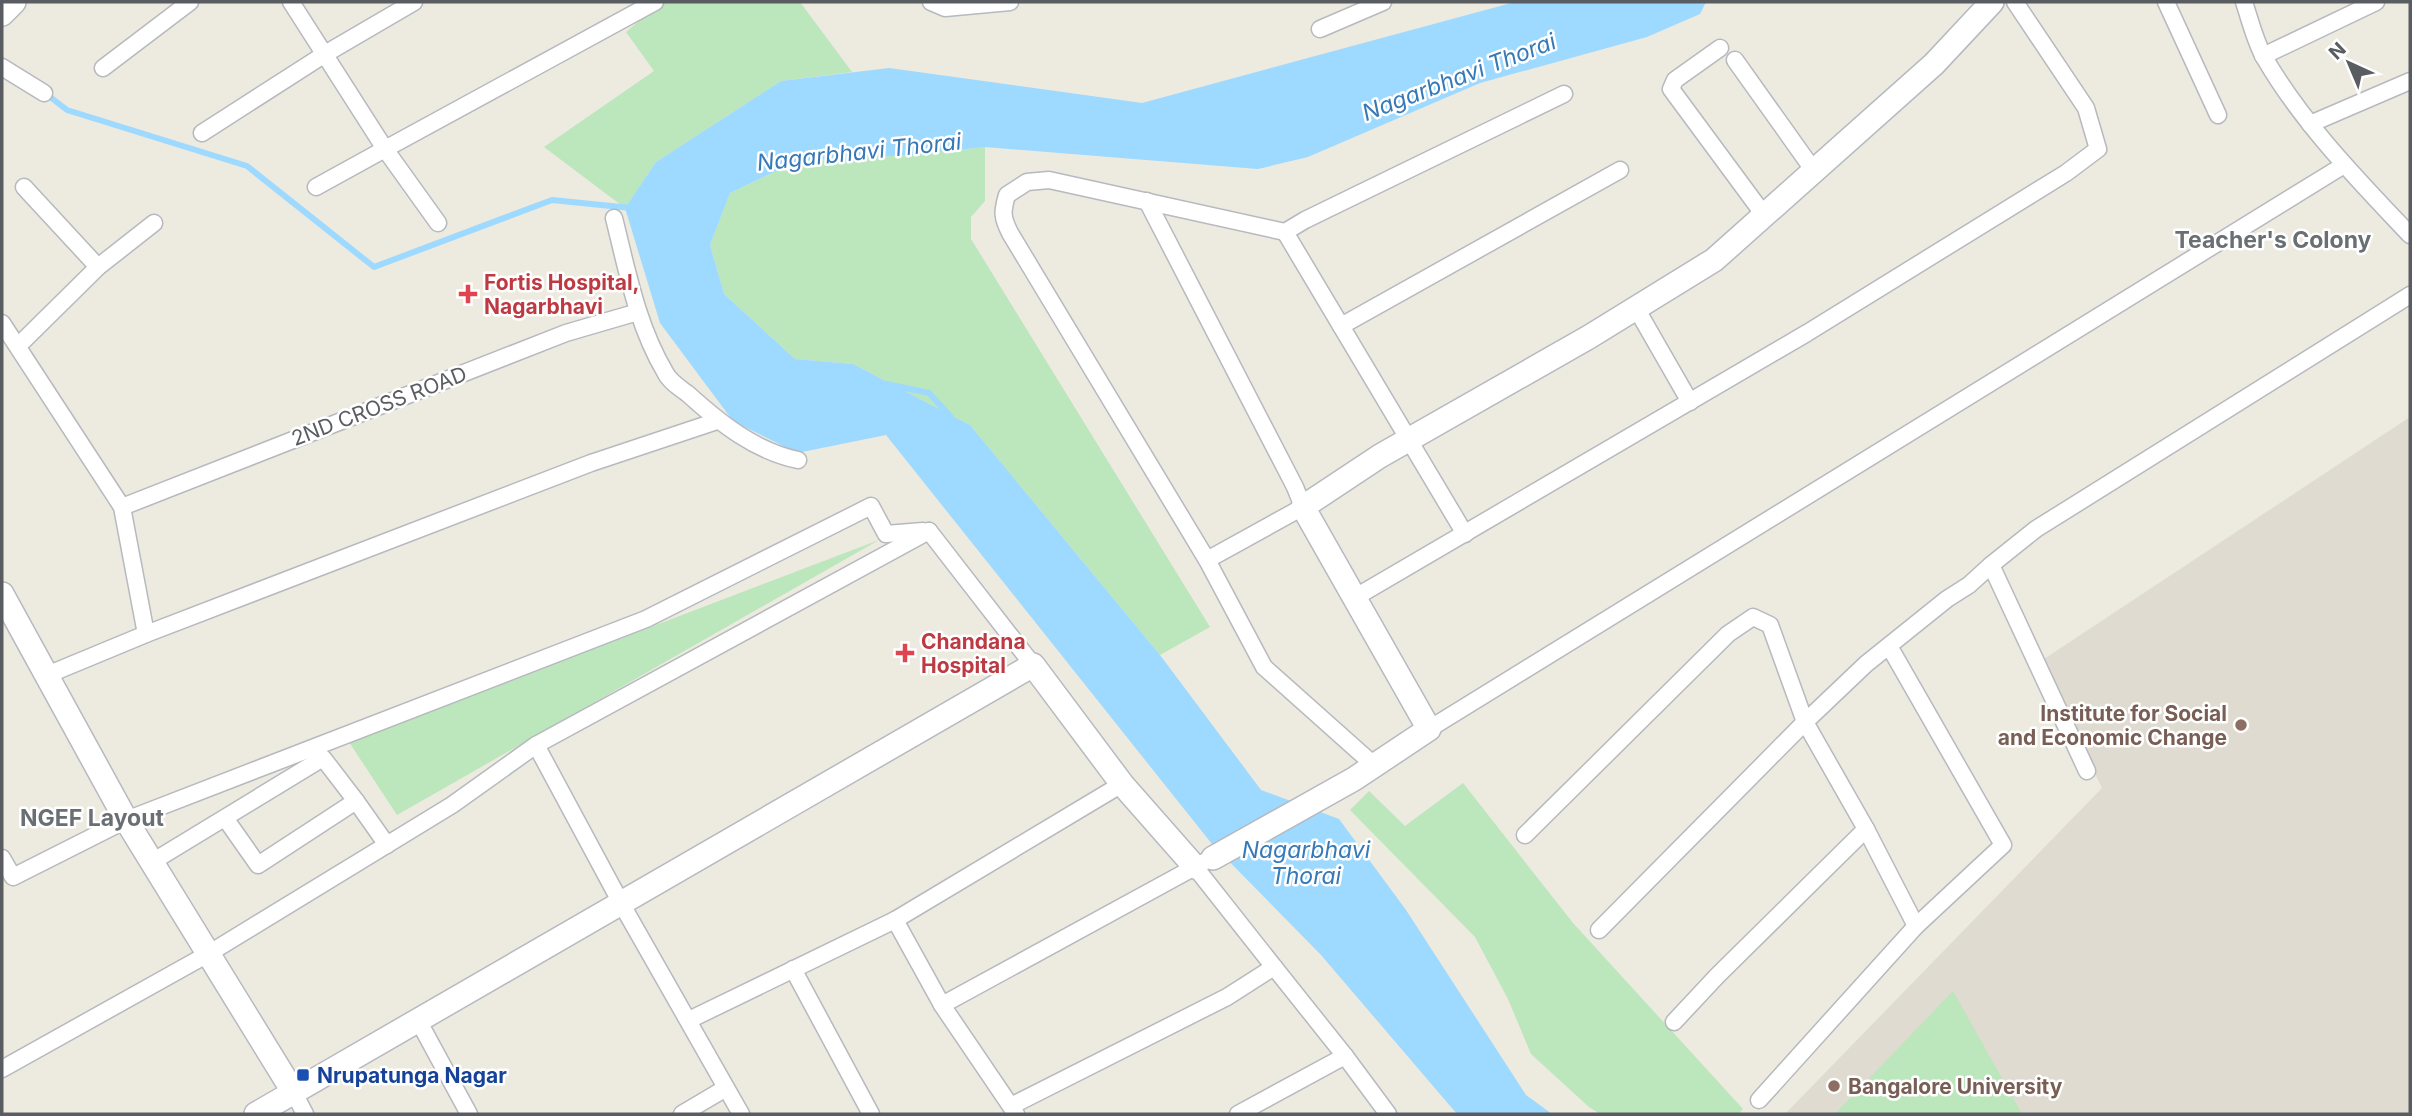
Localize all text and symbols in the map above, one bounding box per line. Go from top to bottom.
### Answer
water label: Nagarbhavi Thorai [1358,27,1560,127]
north arrow [2314,28,2384,98]
text: N [2324,38,2351,64]
water label: Nagarbhavi Thorai [755,127,963,177]
district label: Teacher's Colony [2175,226,2372,254]
place label: Fortis Hospital, Nagarbhavi [484,270,640,319]
marker: Fortis Hospital, Nagarbhavi [458,284,478,304]
street label: 2ND CROSS ROAD [288,361,470,451]
place label: Chandana Hospital [921,629,1026,678]
marker: Chandana Hospital [895,643,915,663]
place label: Institute for Social and Economic Change [1998,701,2227,750]
marker: Institute for Social and Economic Change [2233,717,2249,733]
district label: NGEF Layout [20,804,165,832]
water label: Nagarbhavi Thorai [1242,836,1371,890]
place label: Nrupatunga Nagar [317,1063,507,1088]
marker: Nrupatunga Nagar [295,1067,311,1083]
place label: Bangalore University [1848,1074,2063,1099]
marker: Bangalore University [1826,1078,1842,1094]

